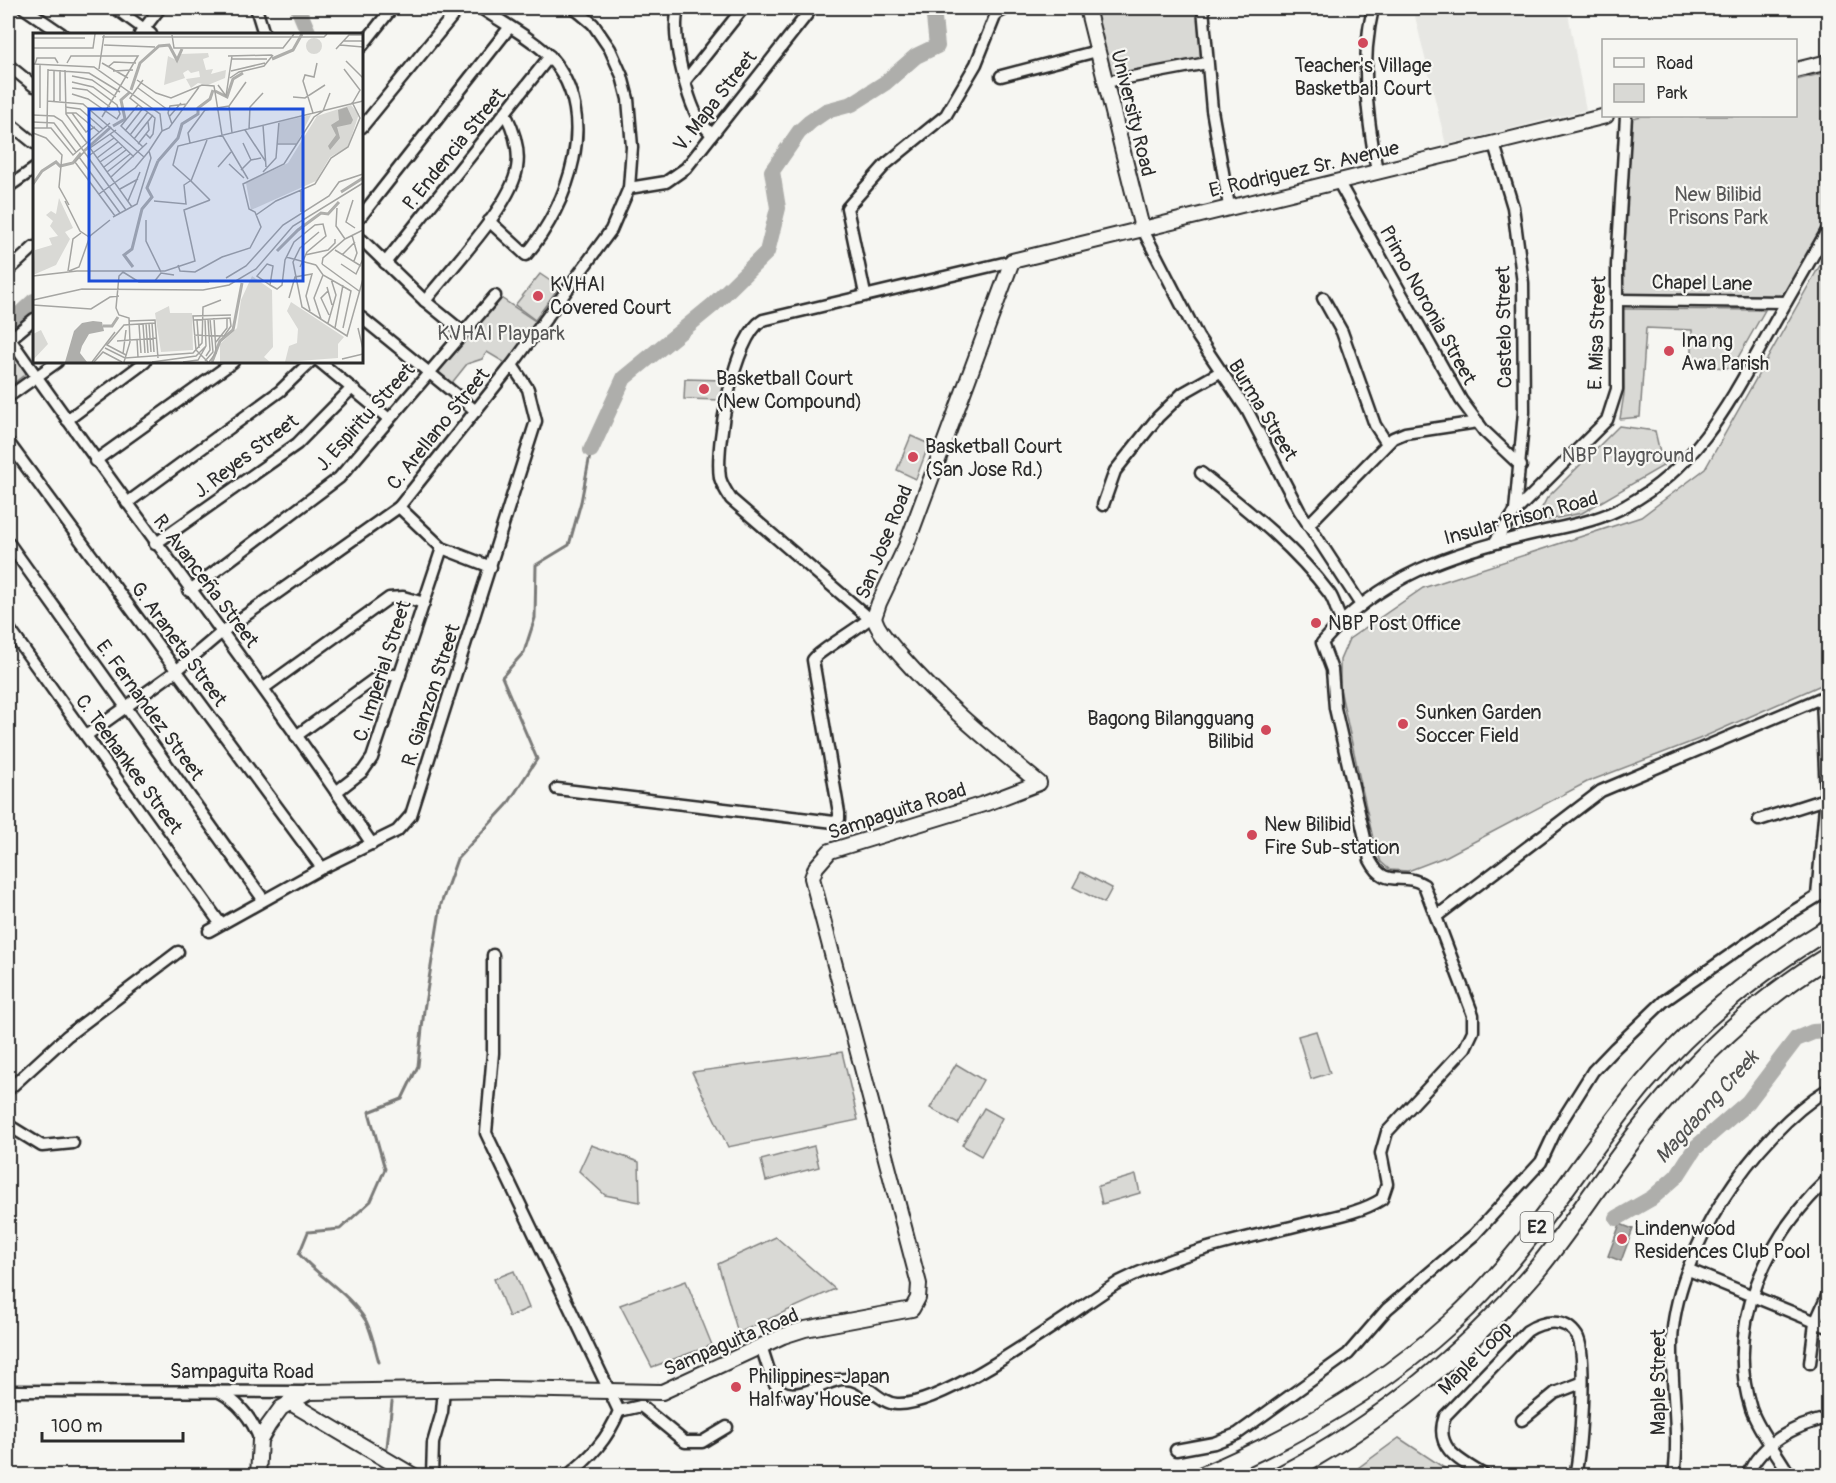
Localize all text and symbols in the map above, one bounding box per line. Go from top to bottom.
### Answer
inset map [33,33,363,363]
marker: Teacher's Village Basketball Court [1356,36,1370,50]
legend [1602,39,1797,117]
street label: V. Mapa Street [668,45,763,156]
street label: University Road [1105,47,1161,179]
text: Road [1656,52,1693,75]
place label: Teacher's Village Basketball Court [1294,53,1433,101]
street label: P. Endencia Street [397,82,512,215]
text: Park [1656,82,1688,105]
street label: E. Rodriguez Sr. Avenue [1206,135,1402,203]
park label: New Bilibid Prisons Park [1668,182,1769,230]
street label: Primo Noronia Street [1374,221,1483,390]
street label: Castelo Street [1490,265,1518,389]
street label: Chapel Lane [1651,270,1753,296]
place label: KVHAI Covered Court [550,272,672,320]
street label: E. Misa Street [1583,275,1612,390]
marker: KVHAI Covered Court [531,289,545,303]
park label: KVHAI Playpark [437,321,565,346]
place label: Ina ng Awa Parish [1681,328,1769,376]
marker: Ina ng Awa Parish [1662,344,1676,358]
street label: Burma Street [1223,355,1304,466]
street label: J. Espiritu Street [310,357,421,476]
street label: C. Arellano Street [381,362,495,495]
place label: Basketball Court (New Compound) [716,366,862,414]
marker: Basketball Court (New Compound) [697,382,711,396]
street label: J. Reyes Street [189,408,304,503]
place label: Basketball Court (San Jose Rd.) [925,434,1063,482]
park label: NBP Playground [1562,443,1694,468]
marker: Basketball Court (San Jose Rd.) [906,450,920,464]
street label: San Jose Road [850,481,918,603]
street label: Insular Prison Road [1441,485,1601,551]
street label: R. Avanceña Street [148,509,265,653]
street label: G. Araneta Street [125,577,233,712]
street label: C. Imperial Street [347,596,417,745]
place label: NBP Post Office [1328,611,1461,636]
marker: NBP Post Office [1309,616,1323,630]
street label: R. Gianzon Street [396,620,466,769]
street label: E. Fernandez Street [91,635,210,786]
street label: C. Teehankee Street [70,689,189,840]
place label: Sunken Garden Soccer Field [1415,700,1542,748]
place label: Bagong Bilangguang Bilibid [1087,706,1254,754]
marker: Sunken Garden Soccer Field [1396,717,1410,731]
marker: Bagong Bilangguang Bilibid [1259,723,1273,737]
street label: Sampaguita Road [825,777,969,845]
place label: New Bilibid Fire Sub-station [1264,812,1400,860]
marker: New Bilibid Fire Sub-station [1245,828,1259,842]
water label: Magdaong Creek [1649,1043,1766,1169]
road number: E2 [1520,1212,1554,1242]
place label: Lindenwood Residences Club Pool [1634,1216,1811,1264]
marker: Lindenwood Residences Club Pool [1615,1232,1629,1246]
street label: Sampaguita Road [660,1302,802,1382]
street label: Maple Loop [1433,1316,1517,1400]
street label: Maple Street [1646,1328,1671,1435]
street label: Sampaguita Road [170,1359,314,1384]
place label: Philippines-Japan Halfway House [748,1364,890,1412]
marker: Philippines-Japan Halfway House [729,1380,743,1394]
scale bar [42,1405,183,1443]
text: 100 m [51,1415,103,1438]

